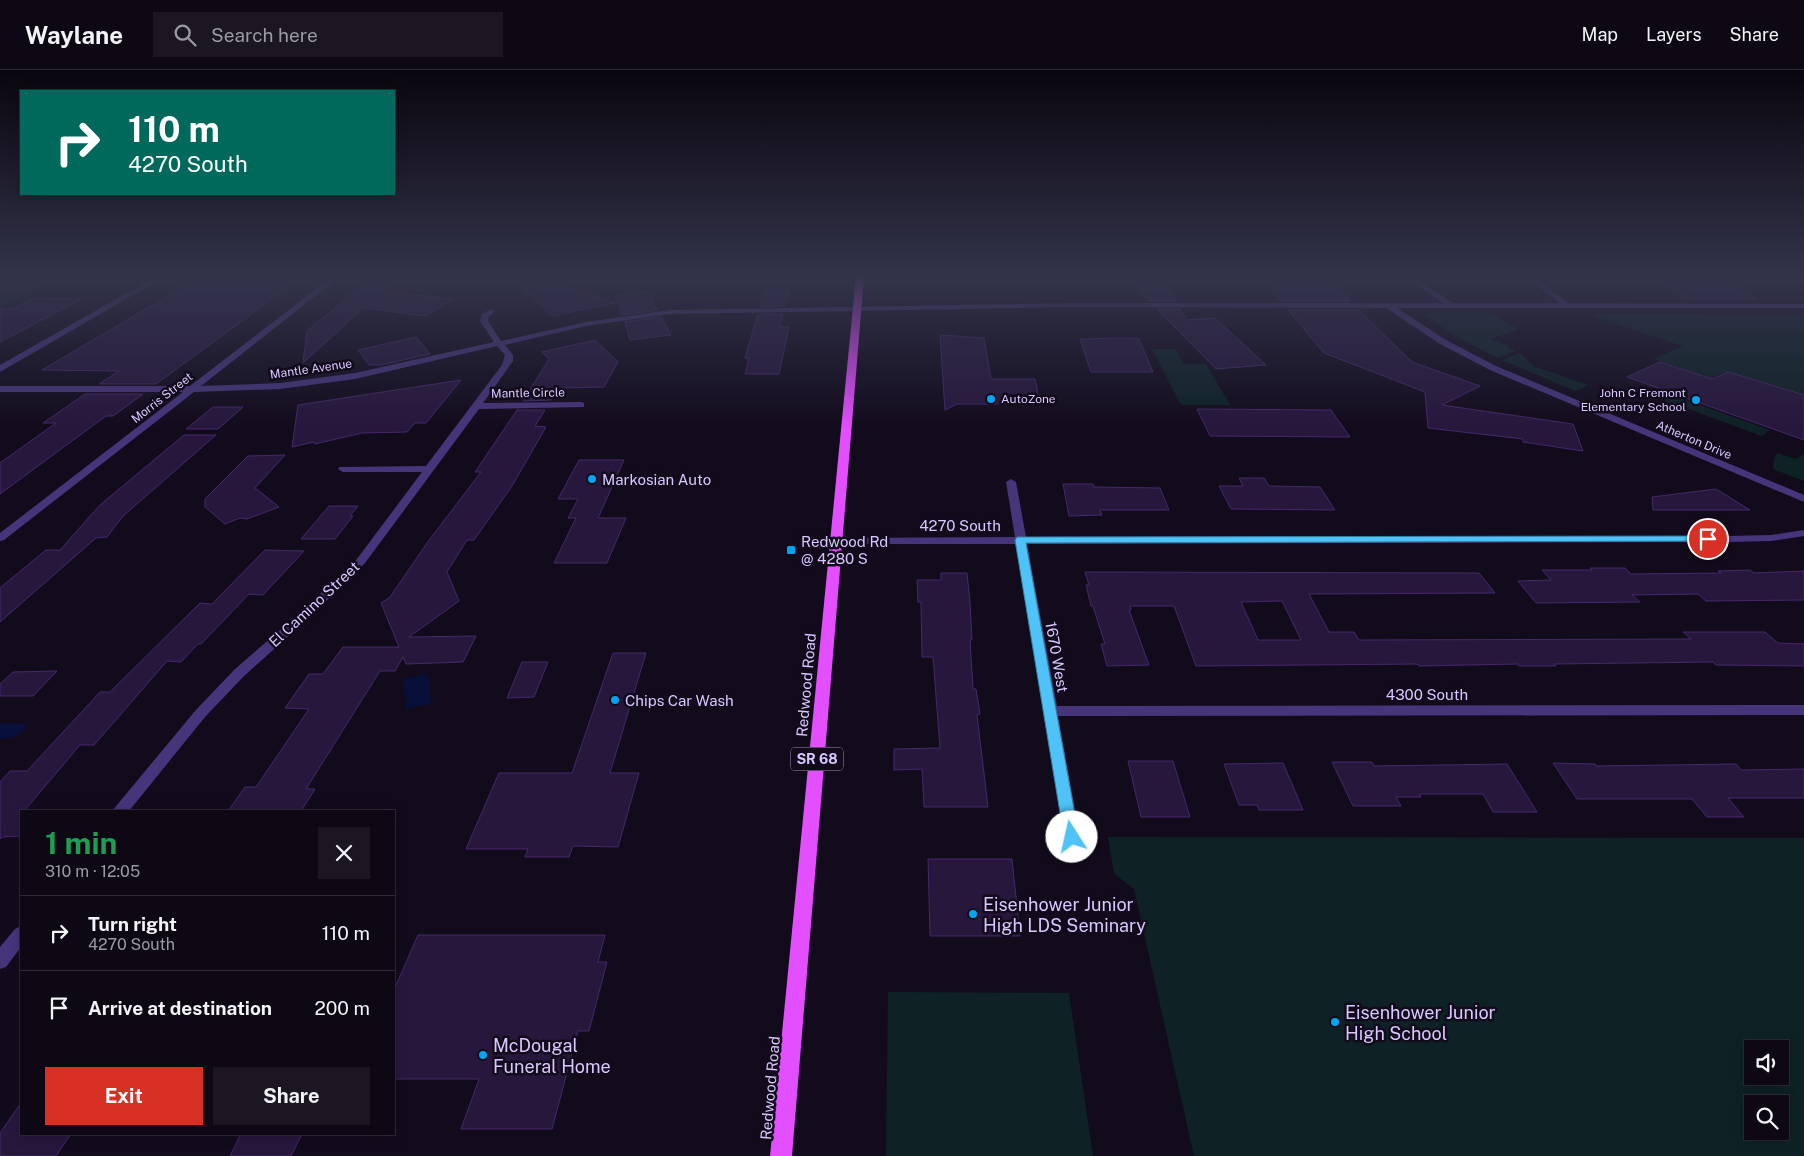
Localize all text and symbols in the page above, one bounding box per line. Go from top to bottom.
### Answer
search box [153,12,503,57]
text: Waylane [25,21,123,49]
icon: search [171,21,199,49]
text: Search here [211,24,318,46]
text: Map [1582,24,1618,45]
text: Layers [1646,24,1702,45]
text: Share [1730,24,1779,45]
text: 110 m [128,109,220,150]
icon: right [45,110,110,175]
text: 4270 South [128,151,248,177]
street label: Mantle Avenue [269,356,353,382]
street label: Morris Street [129,370,196,426]
street label: Mantle Circle [491,385,565,401]
place label: John C Fremont Elementary School [1581,386,1686,414]
place label: AutoZone [1001,392,1056,406]
marker: AutoZone [985,393,997,405]
marker: John C Fremont Elementary School [1690,394,1702,406]
street label: Atherton Drive [1654,418,1734,462]
place label: Markosian Auto [602,471,711,488]
marker: Markosian Auto [586,473,598,485]
street label: 4270 South [919,517,1001,534]
pin [1687,518,1729,560]
icon: arrive [1694,525,1722,553]
place label: Redwood Rd @ 4280 S [801,533,888,567]
marker: Redwood Rd @ 4280 S [785,544,797,556]
street label: El Camino Street [265,558,363,650]
street label: 1670 West [1042,620,1072,694]
street label: Redwood Road [793,632,819,738]
street label: 4300 South [1386,686,1468,703]
place label: Chips Car Wash [625,692,734,709]
marker: Chips Car Wash [609,694,621,706]
road number: SR 68 [791,748,843,771]
position arrow [1045,810,1097,862]
text: 1 min [45,825,117,861]
button: close [318,827,370,879]
text: 310 m · 12:05 [45,862,140,881]
place label: Eisenhower Junior High LDS Seminary [983,894,1146,936]
marker: Eisenhower Junior High LDS Seminary [967,908,979,920]
text: Turn right [88,913,177,935]
icon: right [45,919,73,947]
text: 110 m [322,922,370,944]
text: 4270 South [88,935,175,954]
icon: arrive [45,994,73,1022]
text: Arrive at destination [88,997,272,1019]
text: 200 m [314,997,370,1019]
place label: Eisenhower Junior High School [1345,1002,1496,1044]
marker: Eisenhower Junior High School [1329,1016,1341,1028]
place label: McDougal Funeral Home [493,1035,611,1077]
street label: Redwood Road [757,1035,783,1141]
map controls [1744,1040,1789,1140]
button: sound [1744,1040,1789,1085]
marker: McDougal Funeral Home [477,1049,489,1061]
button: Exit [45,1067,203,1125]
button: Share [213,1067,370,1125]
button: search [1744,1095,1789,1140]

